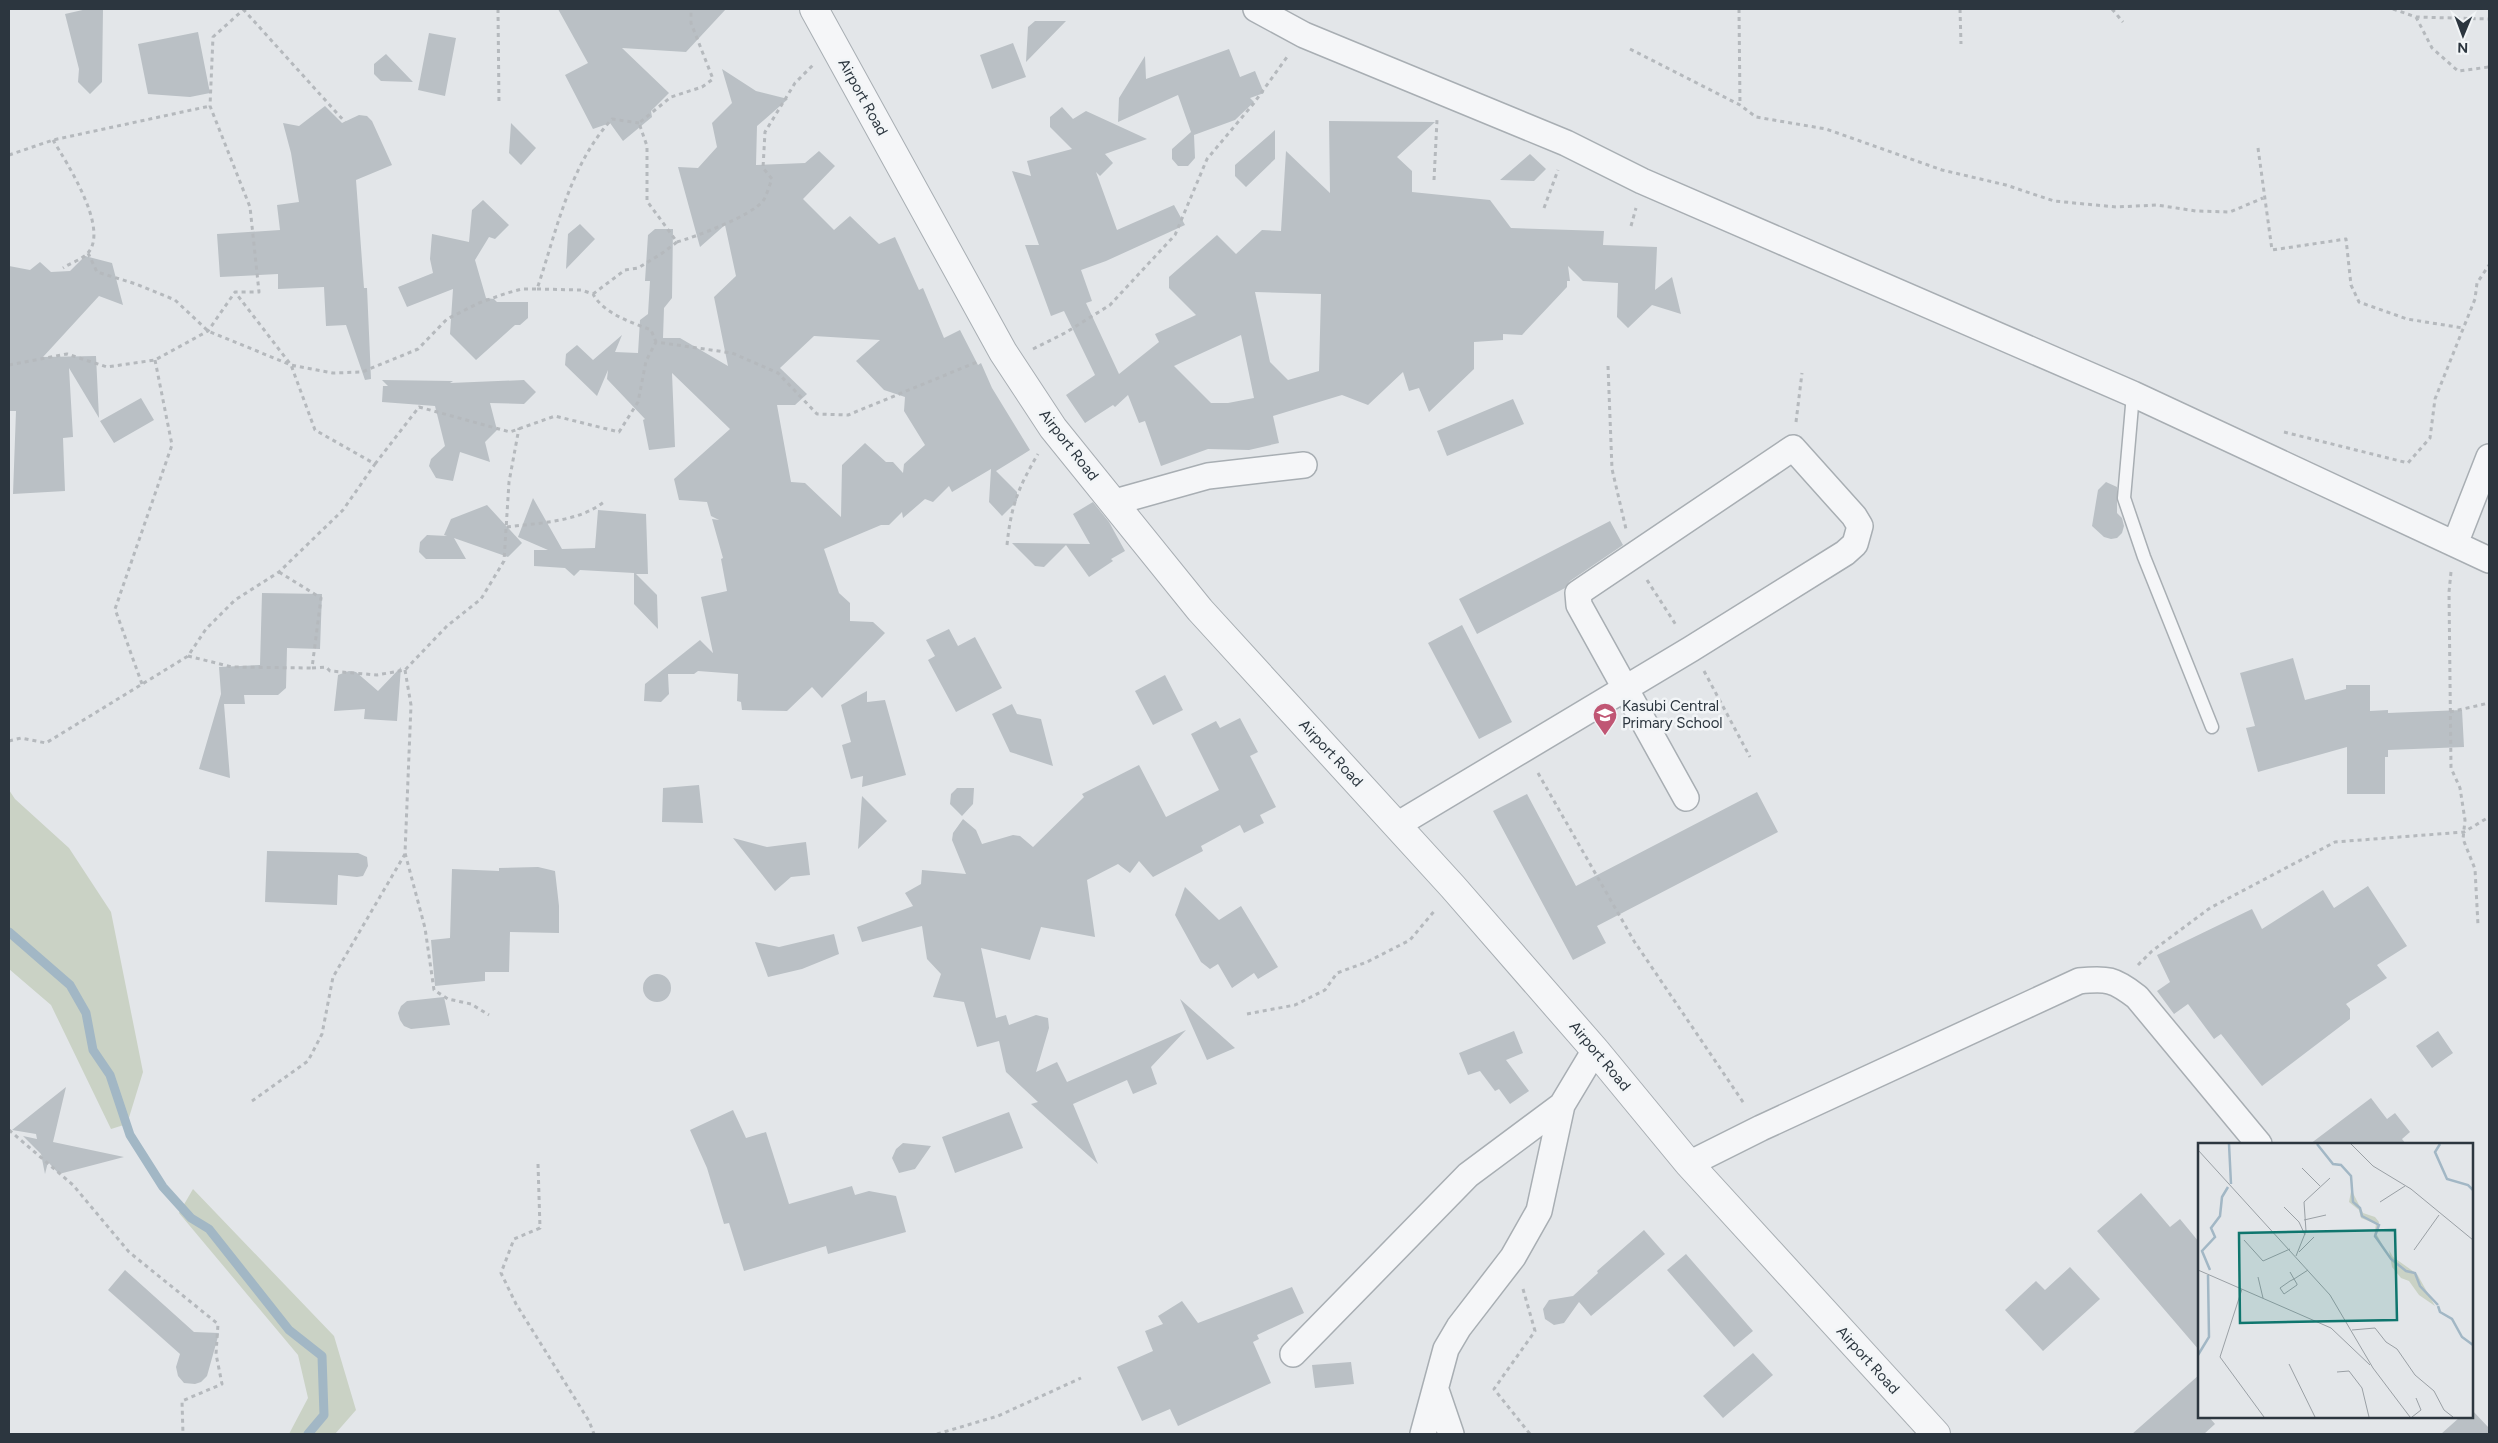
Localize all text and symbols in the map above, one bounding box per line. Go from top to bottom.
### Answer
north arrow [2438,10,2488,60]
text: N [2457,39,2468,56]
street label: Airport Road [834,55,892,139]
street label: Airport Road [1036,406,1102,484]
place label: Kasubi Central Primary School [1622,697,1723,732]
school or university icon: Kasubi Central Primary School [1592,702,1618,736]
street label: Airport Road [1295,716,1367,790]
street label: Airport Road [1566,1018,1634,1094]
inset map [2198,1143,2473,1418]
street label: Airport Road [1833,1322,1903,1398]

